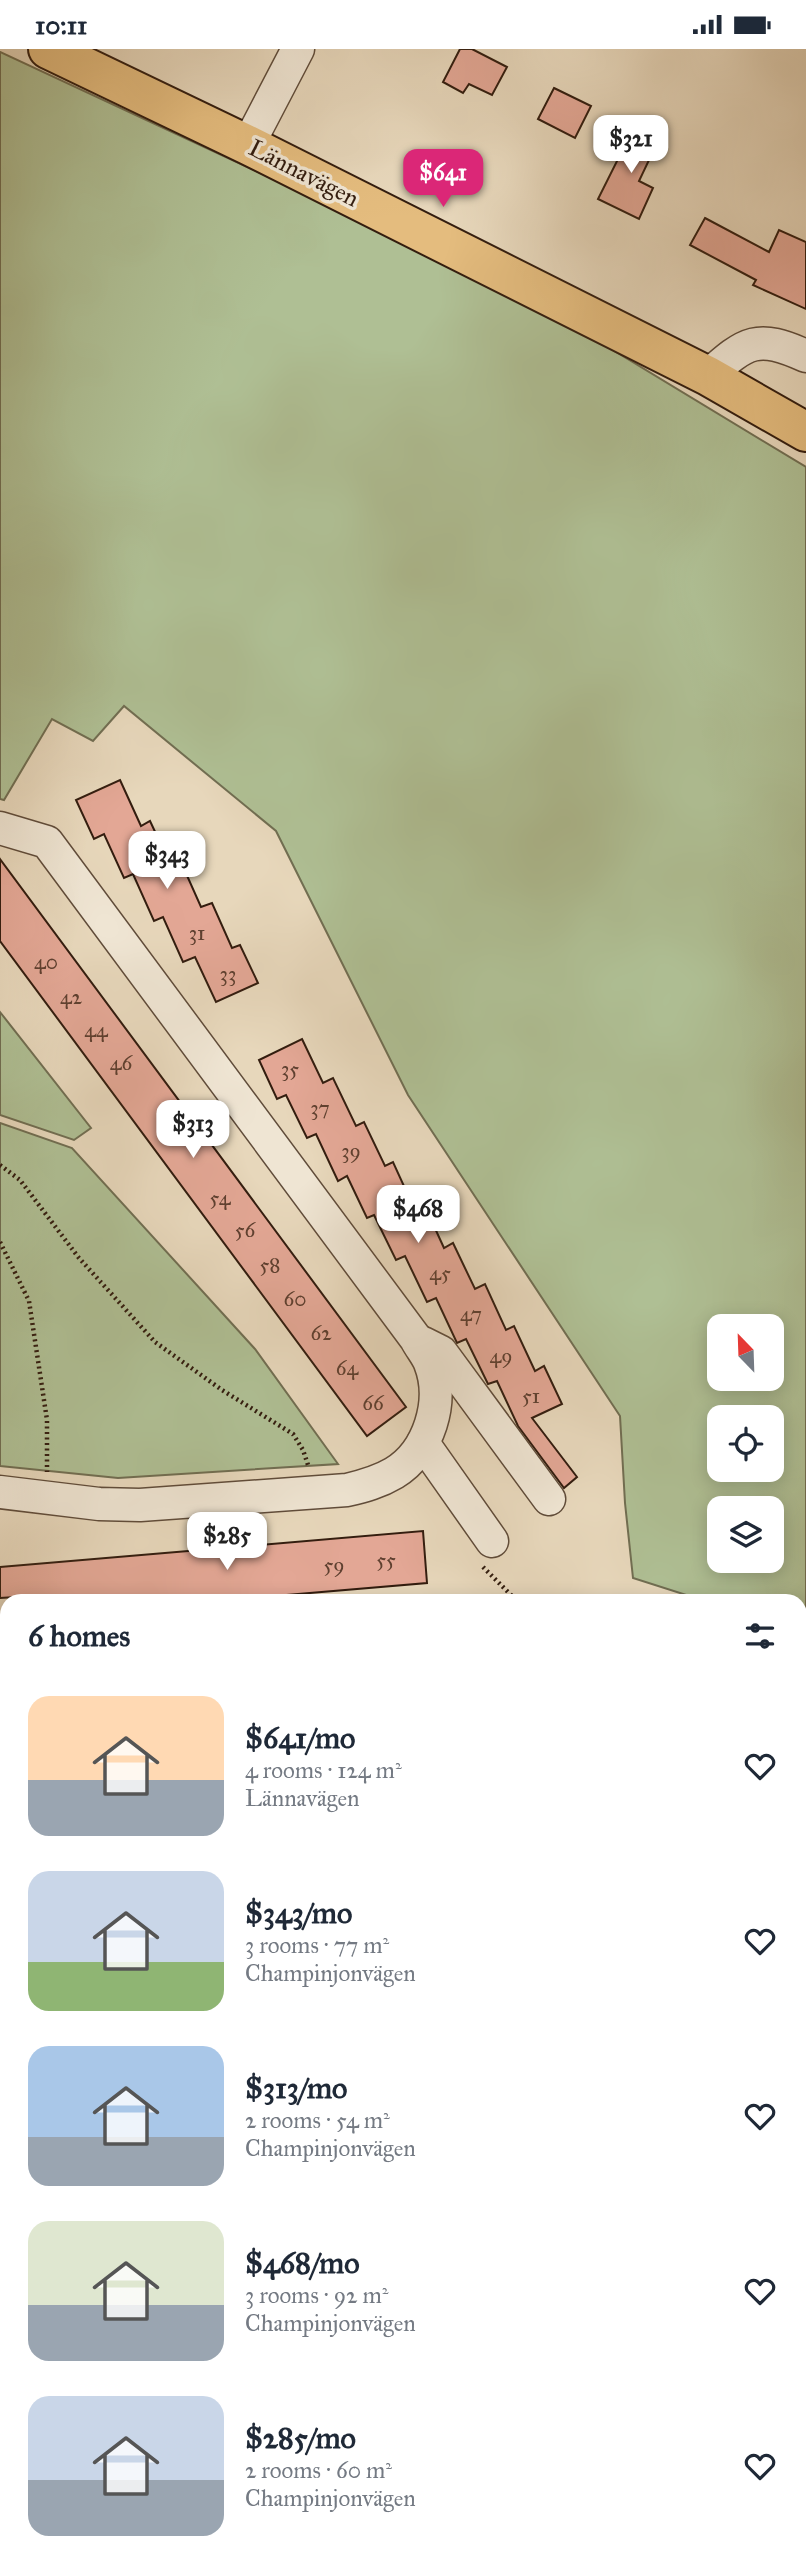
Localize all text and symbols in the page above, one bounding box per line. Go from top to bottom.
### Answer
text: 10:11 [35,9,87,41]
pin: $321 [590,115,672,175]
text: $321 [609,124,653,152]
street label: Lännavägen [244,133,364,213]
pin: $641 [402,149,484,209]
text: $641 [419,158,467,186]
pin: $343 [126,831,208,891]
text: $343 [144,840,190,868]
house number: 31 [189,920,205,946]
house number: 40 [34,949,58,975]
house number: 33 [220,961,236,987]
house number: 42 [60,984,83,1010]
house number: 44 [84,1017,109,1043]
house number: 46 [110,1050,133,1076]
house number: 35 [281,1056,299,1082]
house number: 37 [310,1095,330,1121]
pin: $313 [152,1101,234,1160]
text: $313 [172,1109,214,1137]
house number: 39 [341,1138,361,1164]
house number: 54 [210,1185,232,1211]
pin: $468 [377,1185,459,1245]
text: $468 [393,1194,443,1222]
house number: 56 [235,1217,256,1243]
house number: 58 [260,1252,280,1278]
house number: 45 [429,1260,451,1286]
house number: 60 [284,1286,307,1312]
house number: 47 [460,1301,482,1327]
north arrow [707,1314,784,1391]
map controls [707,1314,784,1573]
house number: 62 [310,1320,332,1346]
house number: 49 [490,1343,512,1369]
house number: 64 [336,1355,360,1381]
house number: 51 [522,1383,540,1409]
house number: 66 [362,1390,385,1416]
button: locate [707,1405,784,1482]
button: layers [707,1496,784,1573]
pin: $285 [186,1513,268,1572]
text: $285 [203,1521,251,1549]
house number: 55 [376,1547,396,1573]
house number: 59 [323,1552,345,1578]
icon: filters [741,1617,779,1655]
text: 6 homes [28,1618,130,1654]
text: $641/mo [245,1720,355,1756]
icon: home [84,1724,168,1808]
icon: heart [741,1747,779,1785]
text: 4 rooms · 124 m² [245,1756,402,1784]
text: Lännavägen [245,1784,360,1812]
text: $343/mo [245,1895,352,1931]
icon: home [84,1899,168,1983]
icon: heart [741,1922,779,1960]
text: 3 rooms · 77 m² [245,1931,389,1959]
text: Champinjonvägen [245,1959,416,1987]
text: $313/mo [245,2070,347,2106]
icon: home [84,2074,168,2158]
icon: heart [741,2097,779,2135]
text: 2 rooms · 54 m² [245,2106,390,2134]
text: Champinjonvägen [245,2134,416,2162]
text: $468/mo [245,2245,360,2281]
icon: home [84,2249,168,2333]
icon: heart [741,2272,779,2310]
text: 3 rooms · 92 m² [245,2281,388,2309]
text: Champinjonvägen [245,2309,416,2337]
text: $285/mo [245,2420,356,2456]
icon: home [84,2424,168,2508]
icon: heart [741,2447,779,2485]
text: 2 rooms · 60 m² [245,2456,392,2484]
text: Champinjonvägen [245,2484,416,2512]

